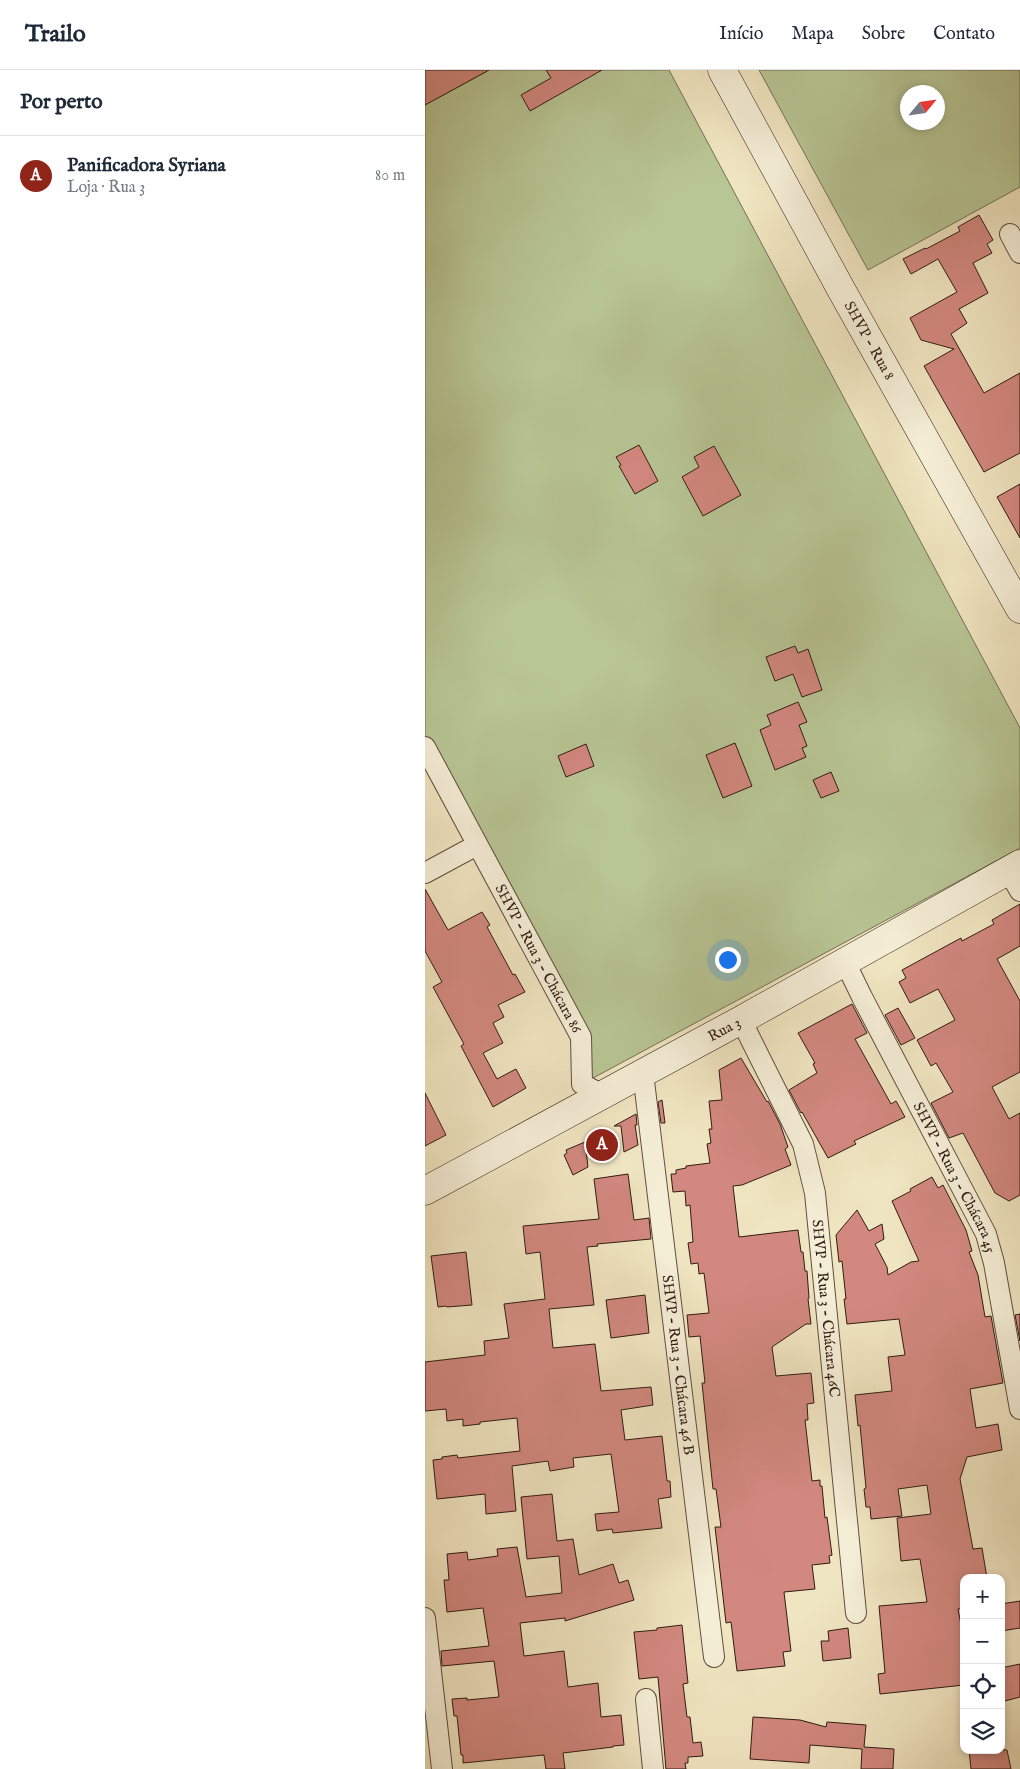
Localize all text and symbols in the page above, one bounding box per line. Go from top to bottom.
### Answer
text: Trailo [25,19,86,50]
text: Início [719,23,764,46]
text: Mapa [792,23,834,46]
text: Sobre [862,23,905,46]
text: Contato [933,23,995,46]
north arrow [900,85,945,130]
text: Por perto [20,89,102,116]
text: Panificadora Syriana [67,154,226,178]
text: A [31,166,41,186]
text: 80 m [375,166,405,186]
text: Loja · Rua 3 [67,178,145,198]
street label: SHVP - Rua 8 [840,298,899,383]
street label: SHVP - Rua 3 - Chácara 86 [491,881,587,1037]
your location [715,947,741,973]
street label: Rua 3 [704,1013,744,1046]
street label: SHVP - Rua 3 - Chácara 45 [909,1099,1000,1255]
pin: A [586,1126,618,1164]
street label: SHVP - Rua 3 - Chácara 46C [808,1219,844,1398]
street label: SHVP - Rua 3 - Chácara 46 B [658,1274,699,1456]
map controls [960,1574,1005,1754]
button: + [960,1574,1005,1619]
button: − [960,1619,1005,1664]
button: locate [960,1664,1005,1709]
button: layers [960,1709,1005,1754]

